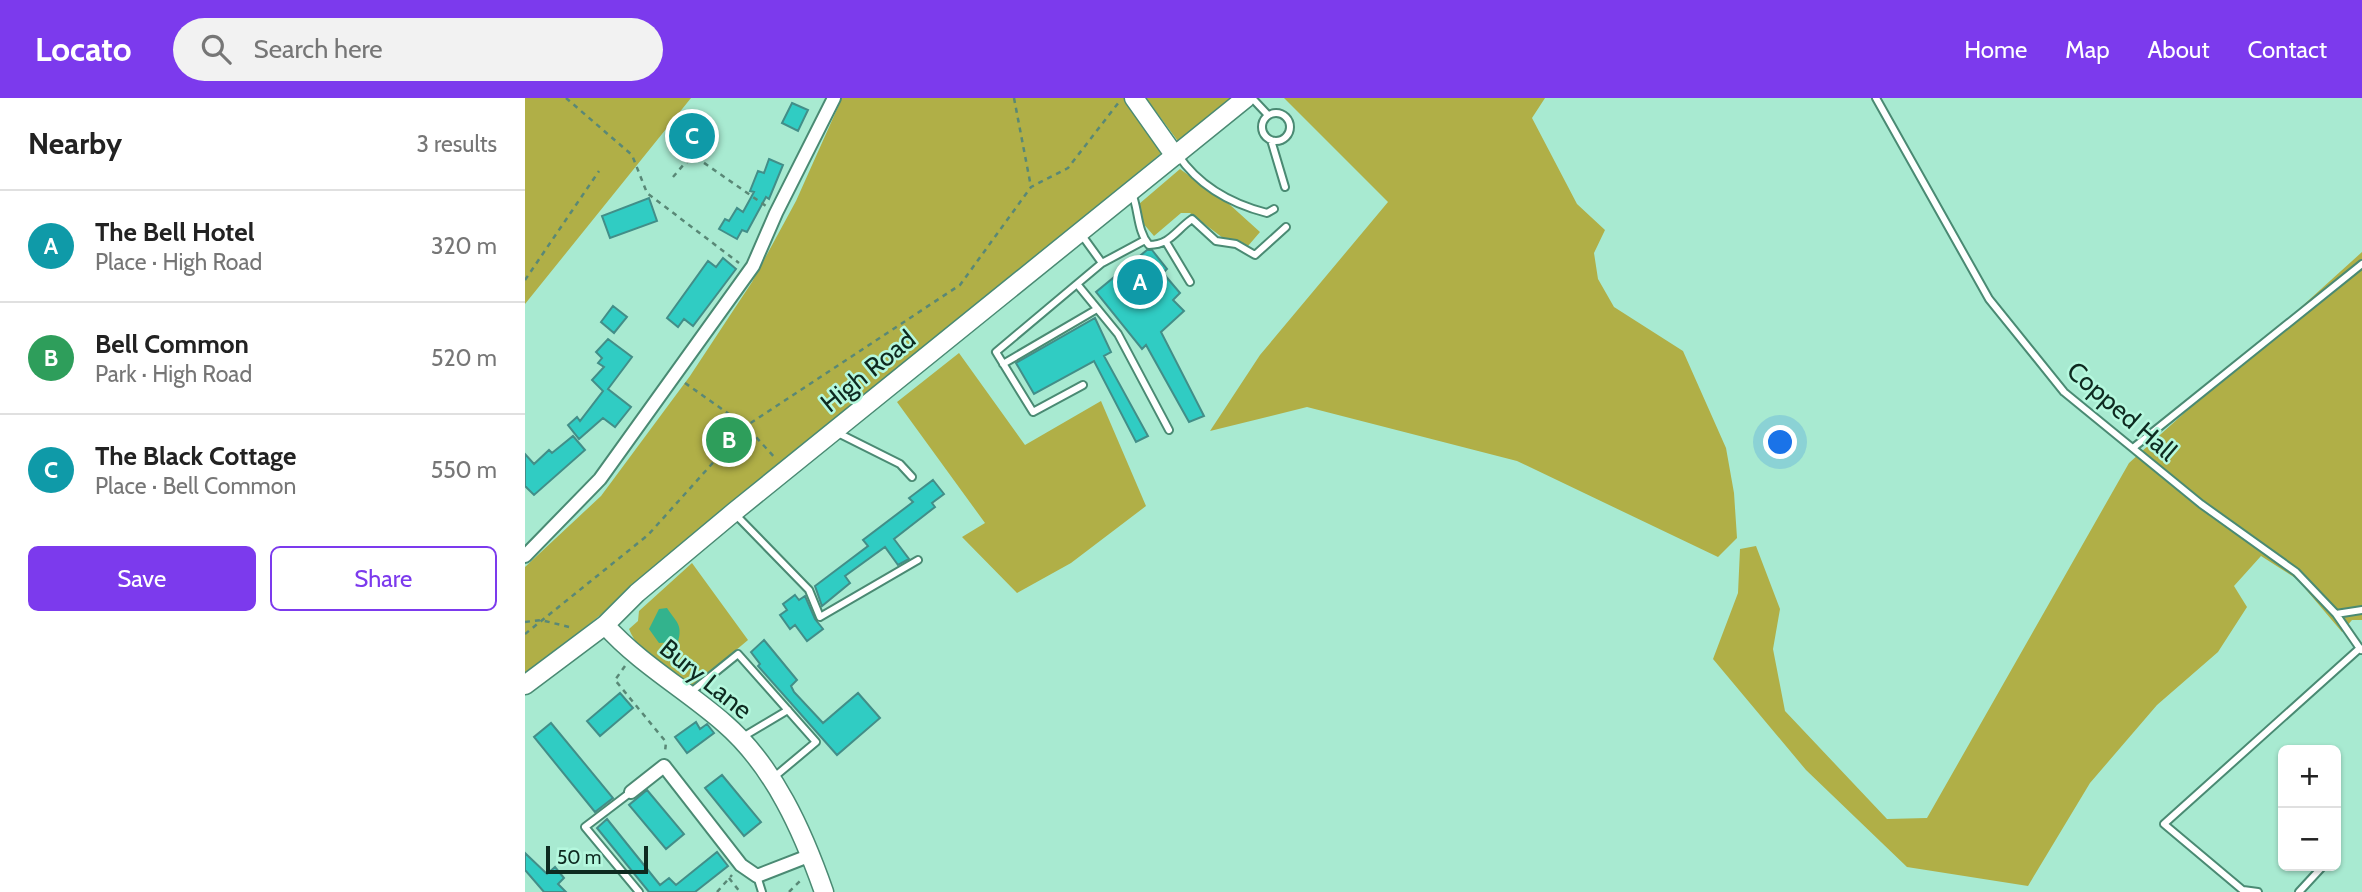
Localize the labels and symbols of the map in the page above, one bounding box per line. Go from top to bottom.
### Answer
pin: C [669,110,715,162]
pin: A [1117,256,1163,308]
street label: High Road [814,323,922,419]
street label: Copped Hall [2060,355,2184,467]
pin: B [706,414,752,466]
your location [1763,425,1797,459]
street label: Bury Lane [653,632,759,726]
scale bar [546,843,647,875]

